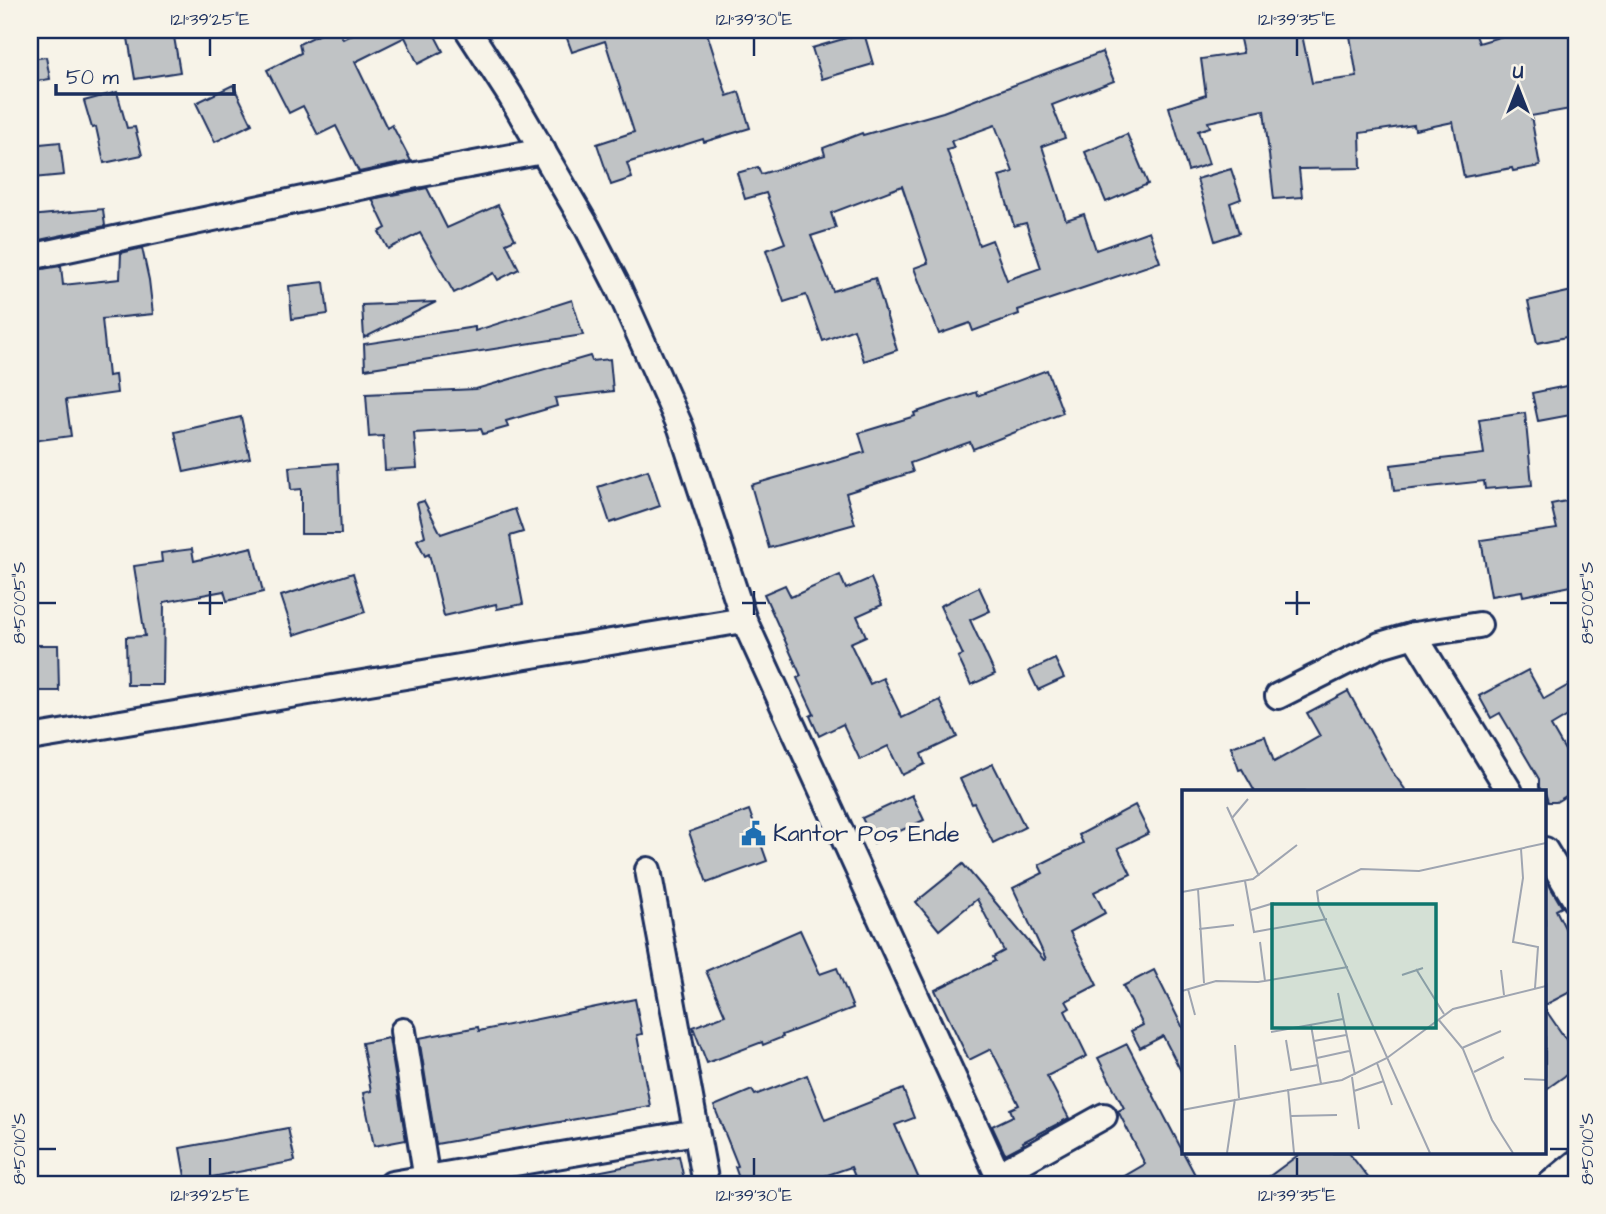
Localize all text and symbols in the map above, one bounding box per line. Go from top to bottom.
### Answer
text: 121°39'25"E [170,7,250,32]
text: 121°39'30"E [716,7,793,32]
text: 121°39'35"E [1258,7,1336,32]
scale bar [56,52,234,96]
north arrow [1484,52,1554,122]
text: U [1513,59,1524,86]
text: 50 m [66,63,120,92]
text: 8°50'05"S [7,562,32,644]
text: 8°50'05"S [1575,562,1600,644]
inset map [1182,790,1546,1154]
place label: Kantor Pos Ende [773,817,960,851]
public building icon: Kantor Pos Ende [739,820,767,848]
text: 8°50'10"S [7,1113,32,1185]
text: 8°50'10"S [1575,1113,1600,1185]
text: 121°39'25"E [170,1183,250,1208]
text: 121°39'30"E [716,1183,793,1208]
text: 121°39'35"E [1258,1183,1336,1208]

